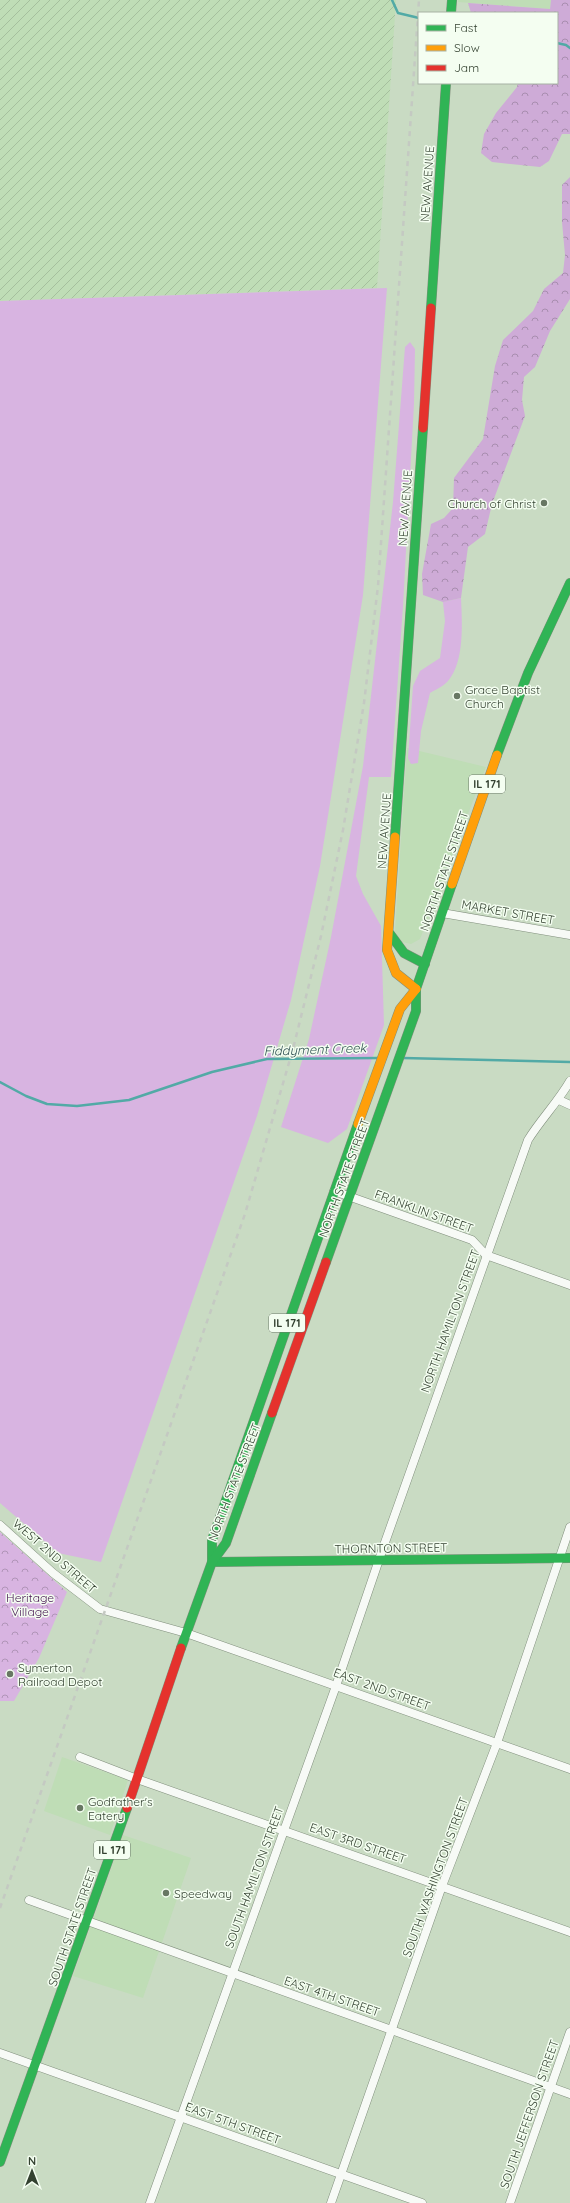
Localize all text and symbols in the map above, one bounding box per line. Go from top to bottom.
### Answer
legend [418,12,558,84]
text: Fast [454,20,478,35]
text: Slow [454,40,480,55]
text: Jam [454,60,479,75]
street label: NEW AVENUE [417,145,437,222]
street label: NEW AVENUE [395,469,415,546]
place label: Church of Christ [447,496,536,511]
marker: Church of Christ [539,498,549,508]
place label: Grace Baptist Church [465,682,540,711]
marker: Grace Baptist Church [452,691,462,701]
road number: IL 171 [469,775,505,793]
street label: NEW AVENUE [374,792,394,869]
street label: NORTH STATE STREET [416,809,472,933]
street label: MARKET STREET [460,896,556,928]
water label: Fiddyment Creek [263,1039,368,1059]
street label: NORTH STATE STREET [315,1116,373,1240]
street label: FRANKLIN STREET [373,1186,475,1236]
street label: NORTH HAMILTON STREET [417,1247,483,1395]
road number: IL 171 [269,1314,305,1332]
street label: NORTH STATE STREET [204,1421,264,1543]
street label: WEST 2ND STREET [10,1516,100,1596]
street label: THORNTON STREET [334,1540,448,1556]
park label: Heritage Village [6,1590,54,1619]
place label: Symerton Railroad Depot [18,1660,102,1689]
street label: EAST 2ND STREET [331,1664,433,1714]
marker: Symerton Railroad Depot [5,1669,15,1679]
place label: Godfather's Eatery [88,1794,153,1823]
street label: SOUTH WASHINGTON STREET [399,1795,471,1959]
marker: Godfather's Eatery [75,1803,85,1813]
street label: SOUTH HAMILTON STREET [221,1804,287,1950]
street label: EAST 3RD STREET [308,1819,408,1867]
road number: IL 171 [94,1841,130,1859]
street label: SOUTH STATE STREET [45,1866,99,1988]
place label: Speedway [174,1886,232,1901]
marker: Speedway [161,1888,171,1898]
street label: EAST 4TH STREET [282,1973,382,2019]
street label: SOUTH JEFFERSON STREET [496,2038,562,2190]
street label: EAST 5TH STREET [183,2099,283,2147]
north arrow [12,2151,52,2191]
text: N [28,2154,36,2168]

